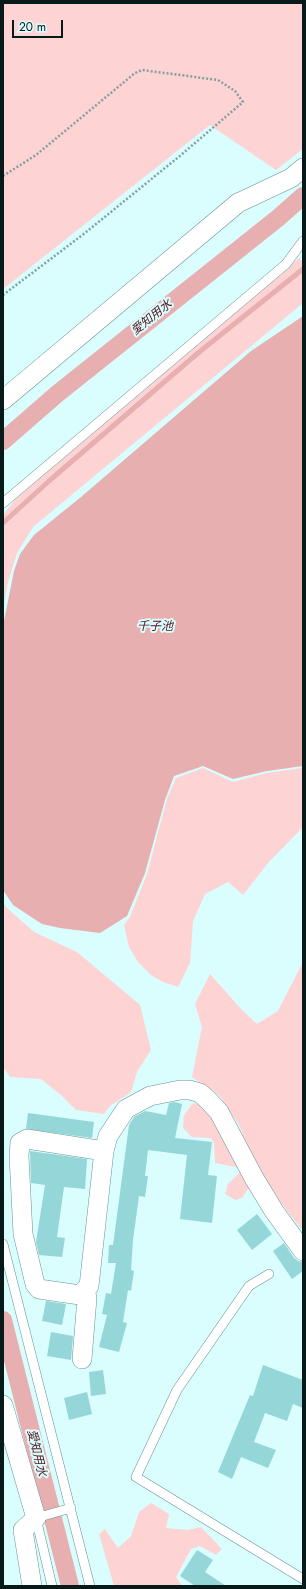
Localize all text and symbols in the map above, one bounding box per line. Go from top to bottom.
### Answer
scale bar [14,12,65,38]
text: 20 m [19,18,46,36]
water label: 愛知用水 [129,297,175,339]
water label: 千子池 [137,620,173,634]
water label: 愛知用水 [23,1428,49,1478]

